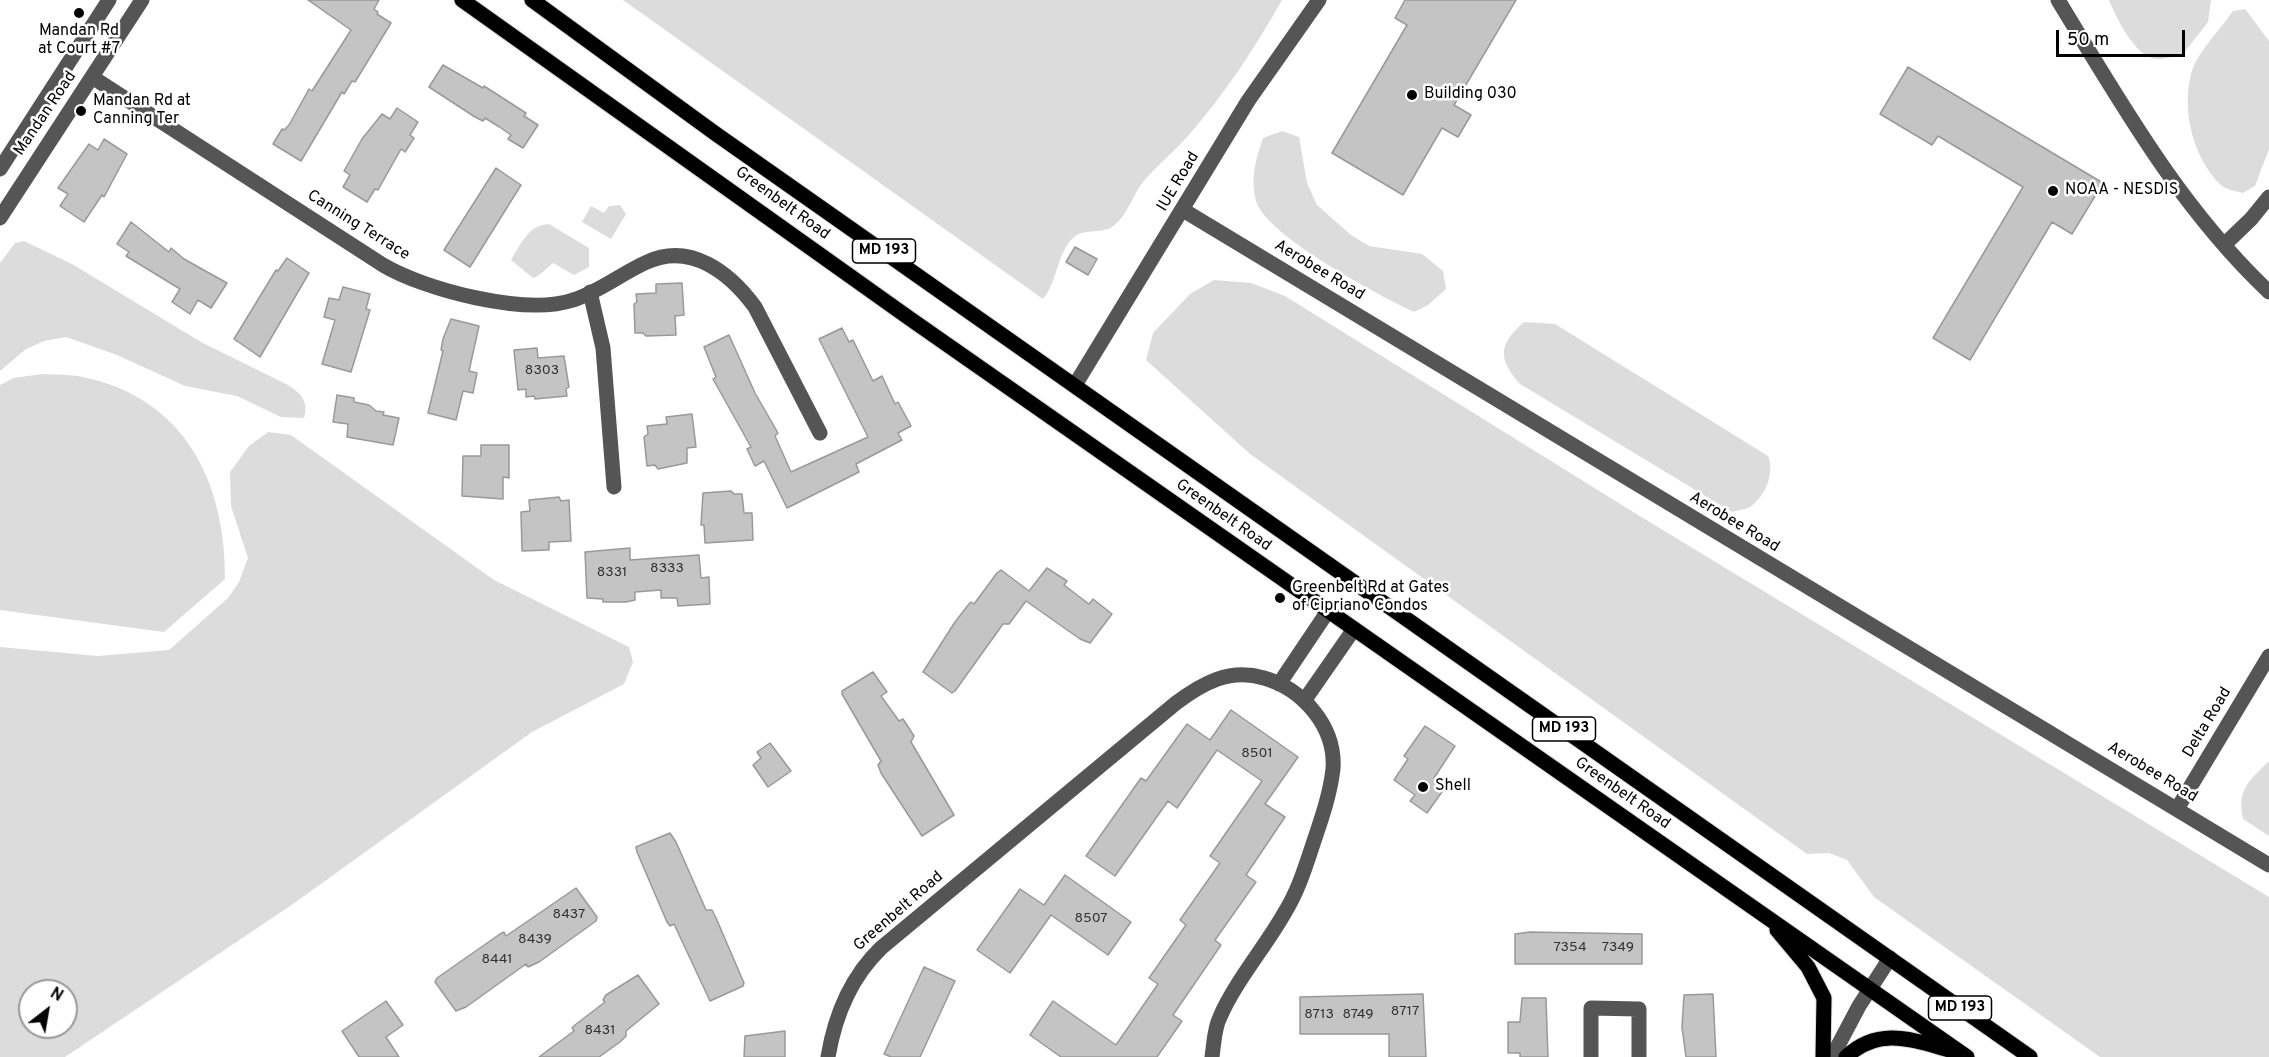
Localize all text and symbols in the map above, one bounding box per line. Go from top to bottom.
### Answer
marker: Mandan Rd at Court #7 [72,6,86,20]
scale bar [2059,18,2188,56]
place label: Mandan Rd at Court #7 [38,22,120,60]
text: 50 m [2067,29,2109,52]
street label: Mandan Road [11,68,81,160]
place label: Building 030 [1424,85,1517,105]
marker: Building 030 [1405,88,1419,102]
place label: Mandan Rd at Canning Ter [93,92,191,130]
marker: Mandan Rd at Canning Ter [74,104,88,118]
street label: IUE Road [1154,149,1204,215]
street label: Greenbelt Road [731,163,833,245]
place label: NOAA - NESDIS [2065,181,2178,201]
marker: NOAA - NESDIS [2046,184,2060,198]
street label: Canning Terrace [303,187,413,265]
street label: Aerobee Road [1270,237,1368,305]
road number: MD 193 [852,239,916,263]
house number: 8303 [525,363,559,379]
street label: Greenbelt Road [1171,476,1275,556]
street label: Aerobee Road [1685,489,1783,557]
house number: 8333 [650,561,684,577]
house number: 8331 [597,565,627,581]
place label: Greenbelt Rd at Gates of Cipriano Condos [1292,579,1449,617]
marker: Greenbelt Rd at Gates of Cipriano Condos [1273,591,1287,605]
street label: Delta Road [2180,684,2236,762]
road number: MD 193 [1532,717,1596,741]
street label: Aerobee Road [2103,739,2201,807]
house number: 8501 [1241,746,1273,762]
street label: Greenbelt Road [1570,754,1674,834]
place label: Shell [1435,777,1471,797]
marker: Shell [1416,780,1430,794]
street label: Greenbelt Road [850,868,948,956]
house number: 8437 [553,907,585,923]
house number: 8507 [1074,911,1108,927]
house number: 8439 [518,932,552,948]
house number: 7354 [1553,940,1587,956]
house number: 7349 [1602,940,1634,956]
house number: 8441 [481,952,513,968]
north arrow [18,979,78,1039]
text: N [46,984,66,1007]
road number: MD 193 [1928,996,1992,1020]
house number: 8717 [1391,1004,1419,1020]
house number: 8713 [1304,1007,1334,1023]
house number: 8749 [1342,1007,1374,1023]
house number: 8431 [585,1023,615,1039]

